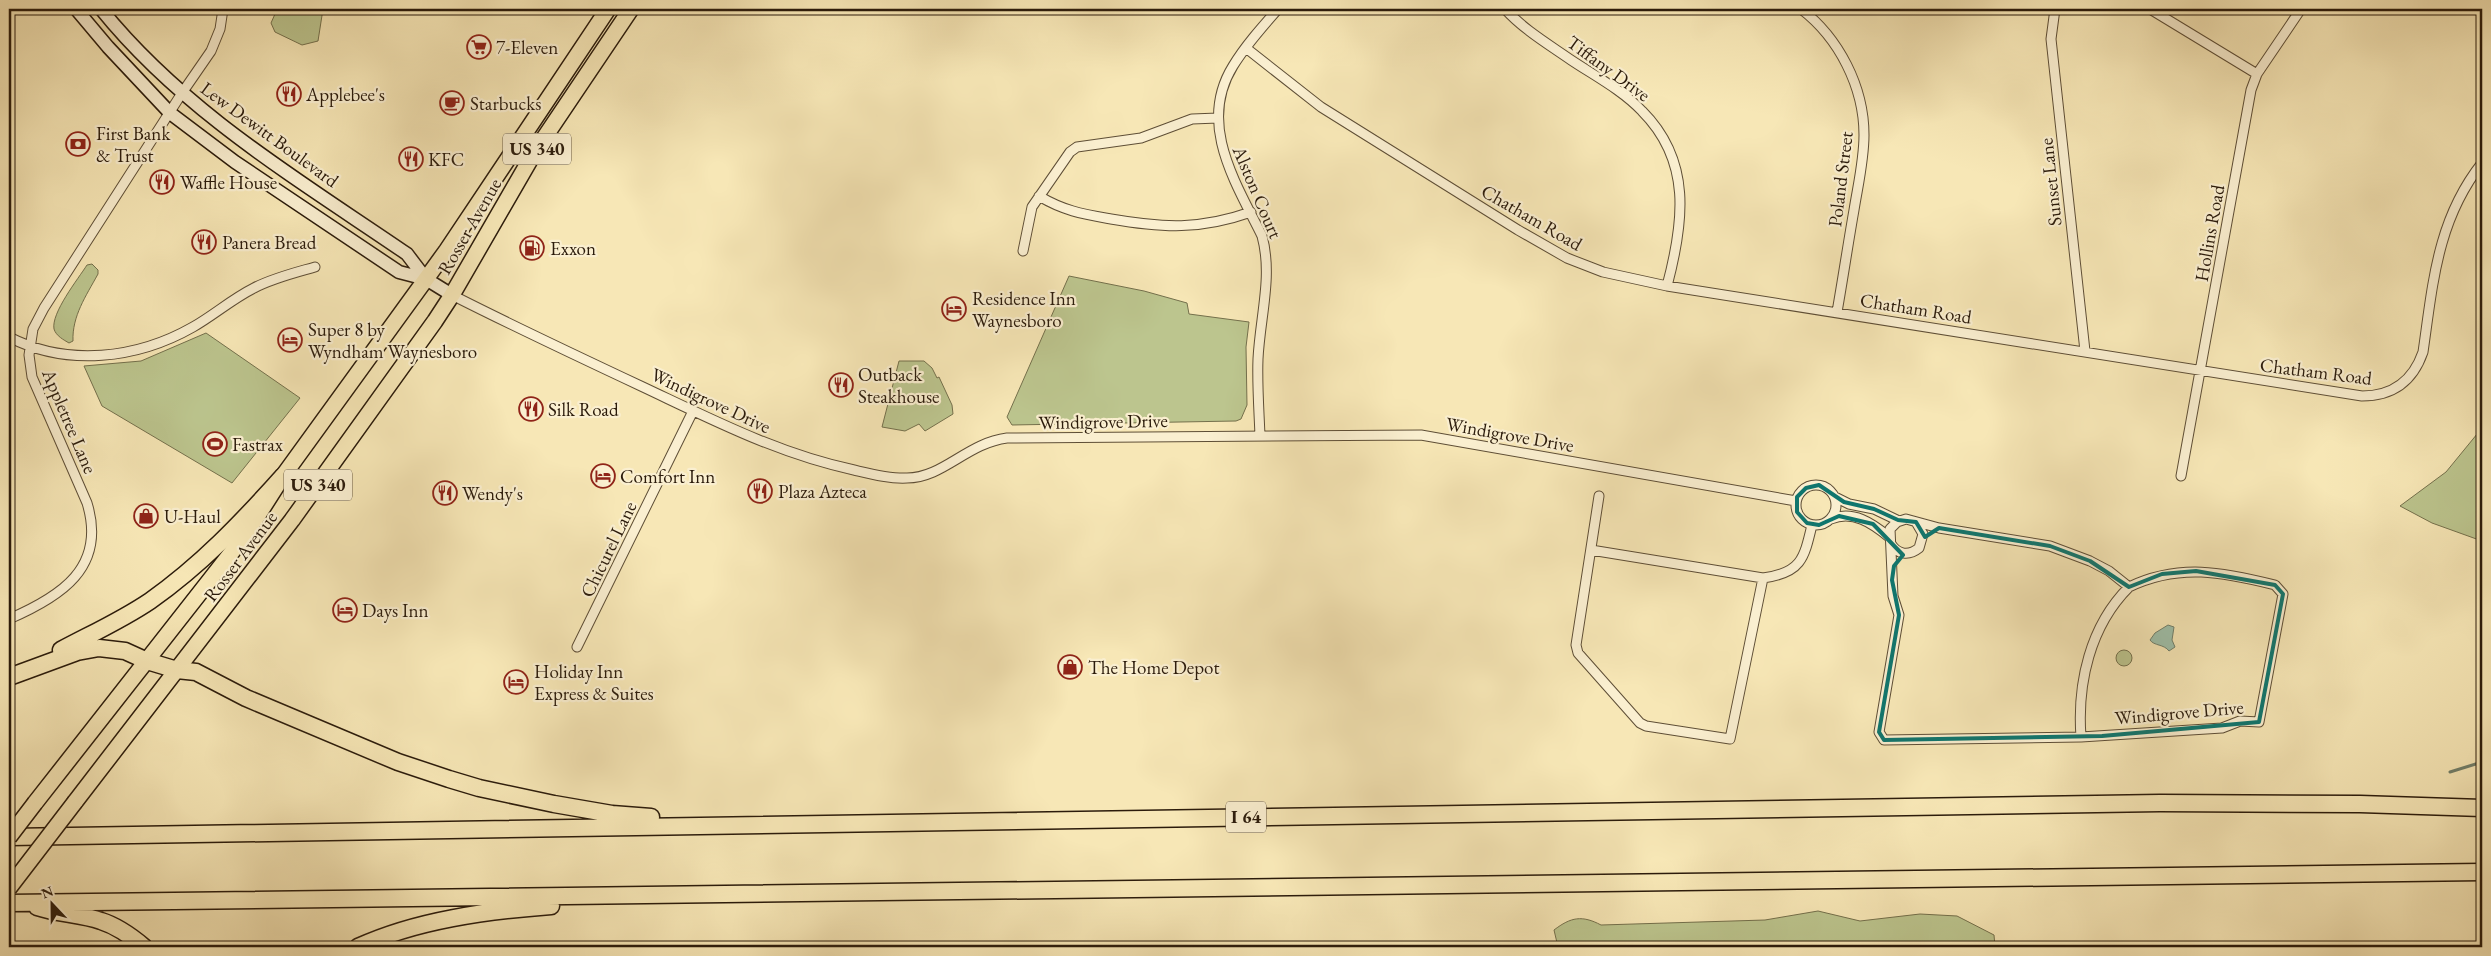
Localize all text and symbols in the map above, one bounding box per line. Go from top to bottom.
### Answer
street label: Tiffany Drive [1562,30,1655,107]
supermarket icon: 7-Eleven [466,34,492,60]
place label: 7-Eleven [496,35,558,60]
street label: Lew Dewitt Boulevard [196,76,344,193]
restaurant icon: Applebee's [276,81,302,107]
place label: Applebee's [305,82,385,107]
cafe icon: Starbucks [439,90,465,116]
place label: Starbucks [470,91,541,116]
place label: First Bank & Trust [96,121,171,168]
street label: Poland Street [1822,130,1859,228]
bank icon: First Bank & Trust [65,131,91,157]
road number: US 340 [503,134,571,164]
street label: Sunset Lane [2033,137,2068,227]
street label: Alston Court [1226,141,1288,242]
restaurant icon: KFC [398,146,424,172]
place label: KFC [428,147,464,172]
restaurant icon: Waffle House [149,169,175,195]
place label: Waffle House [180,170,277,195]
street label: Rosser Avenue [432,174,507,279]
street label: Chatham Road [1477,178,1587,257]
street label: Hollins Road [2189,182,2230,284]
restaurant icon: Panera Bread [191,229,217,255]
place label: Panera Bread [222,230,317,255]
fuel station icon: Exxon [519,235,545,261]
place label: Exxon [550,236,596,261]
place label: Residence Inn Waynesboro [972,286,1076,333]
street label: Chatham Road [1858,287,1974,330]
hotel icon: Residence Inn Waynesboro [941,296,967,322]
place label: Super 8 by Wyndham Waynesboro [308,317,477,364]
hotel icon: Super 8 by Wyndham Waynesboro [277,327,303,353]
street label: Chatham Road [2259,352,2374,391]
street label: Windigrove Drive [647,362,775,439]
place label: Outback Steakhouse [858,362,939,409]
street label: Appletree Lane [36,364,103,477]
restaurant icon: Outback Steakhouse [828,372,854,398]
restaurant icon: Silk Road [518,396,544,422]
place label: Silk Road [548,397,619,422]
street label: Windigrove Drive [1038,408,1168,435]
street label: Windigrove Drive [1444,411,1576,458]
sports icon: Fastrax [202,431,228,457]
place label: Fastrax [232,432,284,457]
hotel icon: Comfort Inn [590,463,616,489]
place label: Comfort Inn [620,464,715,489]
road number: US 340 [284,470,352,500]
restaurant icon: Plaza Azteca [747,478,773,504]
place label: Plaza Azteca [778,479,867,504]
restaurant icon: Wendy's [432,480,458,506]
place label: Wendy's [462,481,523,506]
street label: Chicurel Lane [574,497,642,601]
shop icon: U-Haul [133,503,159,529]
place label: U-Haul [164,504,221,529]
street label: Rosser Avenue [198,506,283,607]
hotel icon: Days Inn [332,597,358,623]
place label: Days Inn [362,598,429,623]
shop icon: The Home Depot [1057,654,1083,680]
place label: The Home Depot [1088,655,1220,680]
place label: Holiday Inn Express & Suites [534,659,654,706]
hotel icon: Holiday Inn Express & Suites [503,669,529,695]
street label: Windigrove Drive [2114,694,2245,731]
road number: I 64 [1226,802,1266,832]
north arrow [28,878,78,928]
text: N [39,881,56,902]

